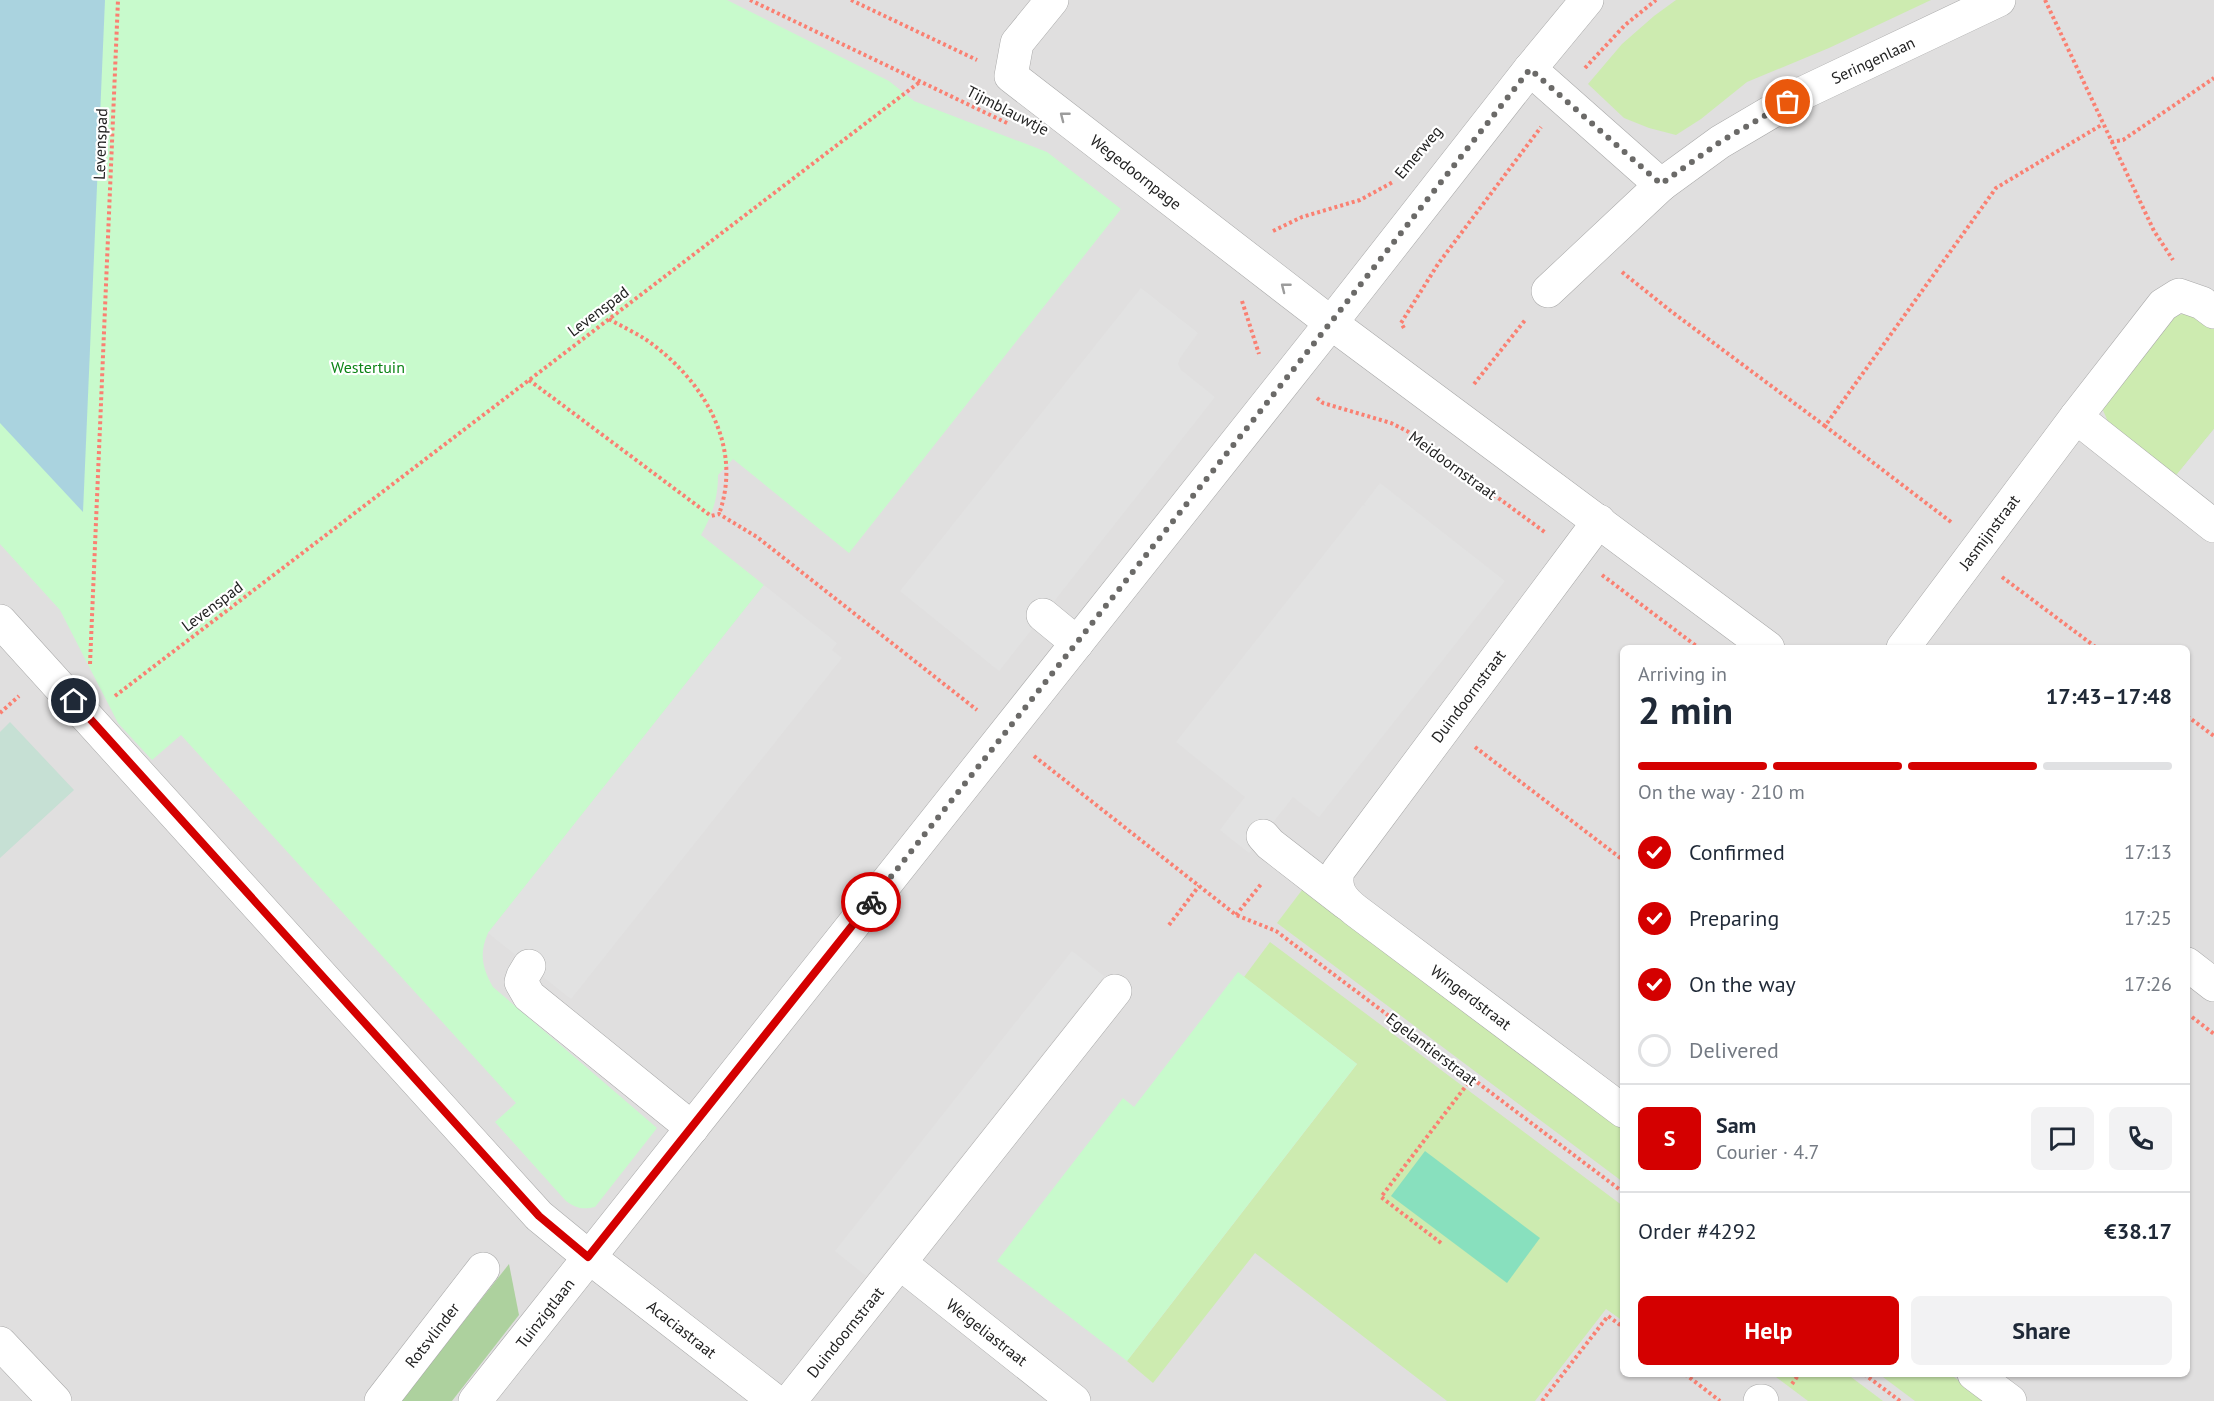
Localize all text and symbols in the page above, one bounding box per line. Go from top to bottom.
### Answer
street label: Seringenlaan [1828,32,1918,88]
pin [1762,76,1813,127]
street label: Tijmblauwtje [963,81,1053,139]
icon: bag [1771,85,1804,118]
street label: Levenspad [89,108,111,180]
one-way arrow [1060,113,1071,124]
street label: Emerweg [1390,121,1446,183]
street label: Wegedoornpage [1086,130,1186,214]
street label: Levenspad [563,282,633,340]
one-way arrow [1281,283,1292,294]
park label: Westertuin [331,357,405,377]
street label: Meidoornstraat [1405,426,1501,504]
street label: Jasmijnstraat [1954,490,2024,574]
street label: Levenspad [177,577,247,635]
street label: Duindoornstraat [1427,645,1510,746]
text: Arriving in [1638,661,1727,687]
pin [48,675,99,726]
text: 17:43–17:48 [2046,682,2172,710]
icon: home [57,684,90,717]
text: 2 min [1638,684,1733,735]
text: On the way · 210 m [1638,779,1805,805]
icon: check [1638,836,1671,869]
text: Confirmed [1689,838,1785,866]
text: 17:13 [2124,839,2172,865]
courier [841,872,901,932]
icon: bike [855,886,888,919]
icon: check [1638,902,1671,935]
text: Preparing [1689,904,1779,932]
text: 17:25 [2124,905,2172,931]
street label: Wingerdstraat [1427,960,1516,1034]
icon: check [1638,968,1671,1001]
text: On the way [1689,970,1796,998]
text: 17:26 [2124,971,2172,997]
street label: Egelantierstraat [1383,1008,1482,1090]
text: Delivered [1689,1036,1779,1064]
button: chat [2031,1107,2094,1170]
button: phone [2109,1107,2172,1170]
text: Sam [1716,1111,1756,1139]
text: S [1664,1124,1675,1152]
text: Courier · 4.7 [1716,1139,1819,1165]
text: Order #4292 [1638,1217,1757,1245]
text: €38.17 [2104,1217,2172,1245]
street label: Tuinzigtlaan [511,1274,579,1352]
street label: Duindoornstraat [802,1282,888,1381]
street label: Weigeliastraat [942,1294,1032,1370]
street label: Acaciastraat [643,1296,721,1363]
button: Help [1638,1296,1899,1365]
button: Share [1911,1296,2172,1365]
street label: Rotsvlinder [400,1298,464,1372]

